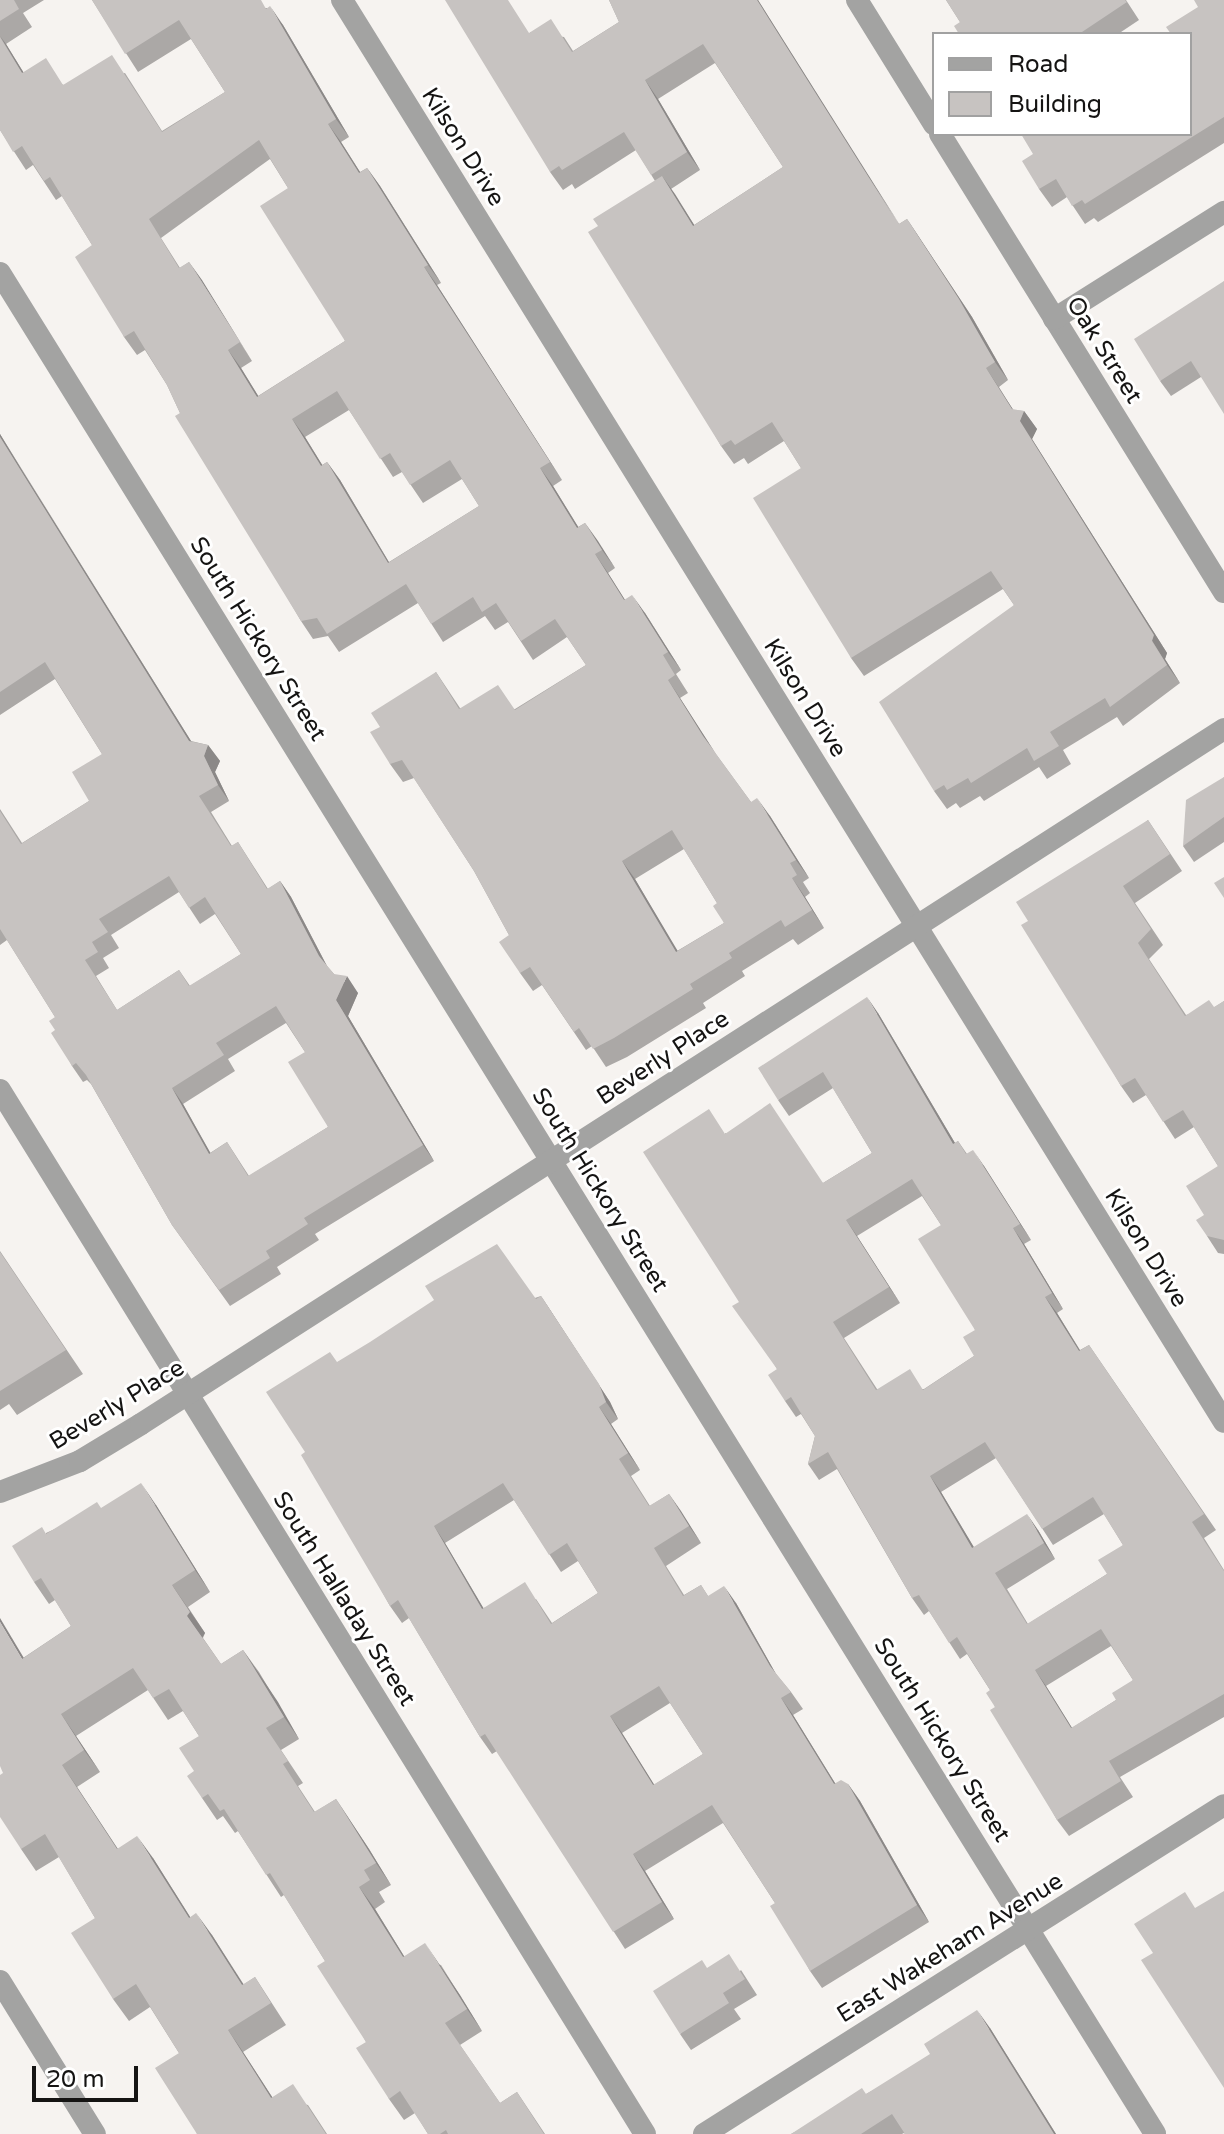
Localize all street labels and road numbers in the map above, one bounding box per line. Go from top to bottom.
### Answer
street label: Kilson Drive [415,83,511,211]
street label: Oak Street [1060,291,1148,409]
street label: South Hickory Street [184,532,332,746]
street label: Kilson Drive [757,634,853,762]
street label: Beverly Place [591,1004,735,1112]
street label: South Hickory Street [526,1083,674,1297]
street label: Kilson Drive [1098,1184,1194,1312]
street label: Beverly Place [44,1353,190,1457]
street label: South Halladay Street [266,1487,422,1711]
street label: South Hickory Street [868,1633,1016,1847]
street label: East Wakeham Avenue [832,1867,1068,2029]

